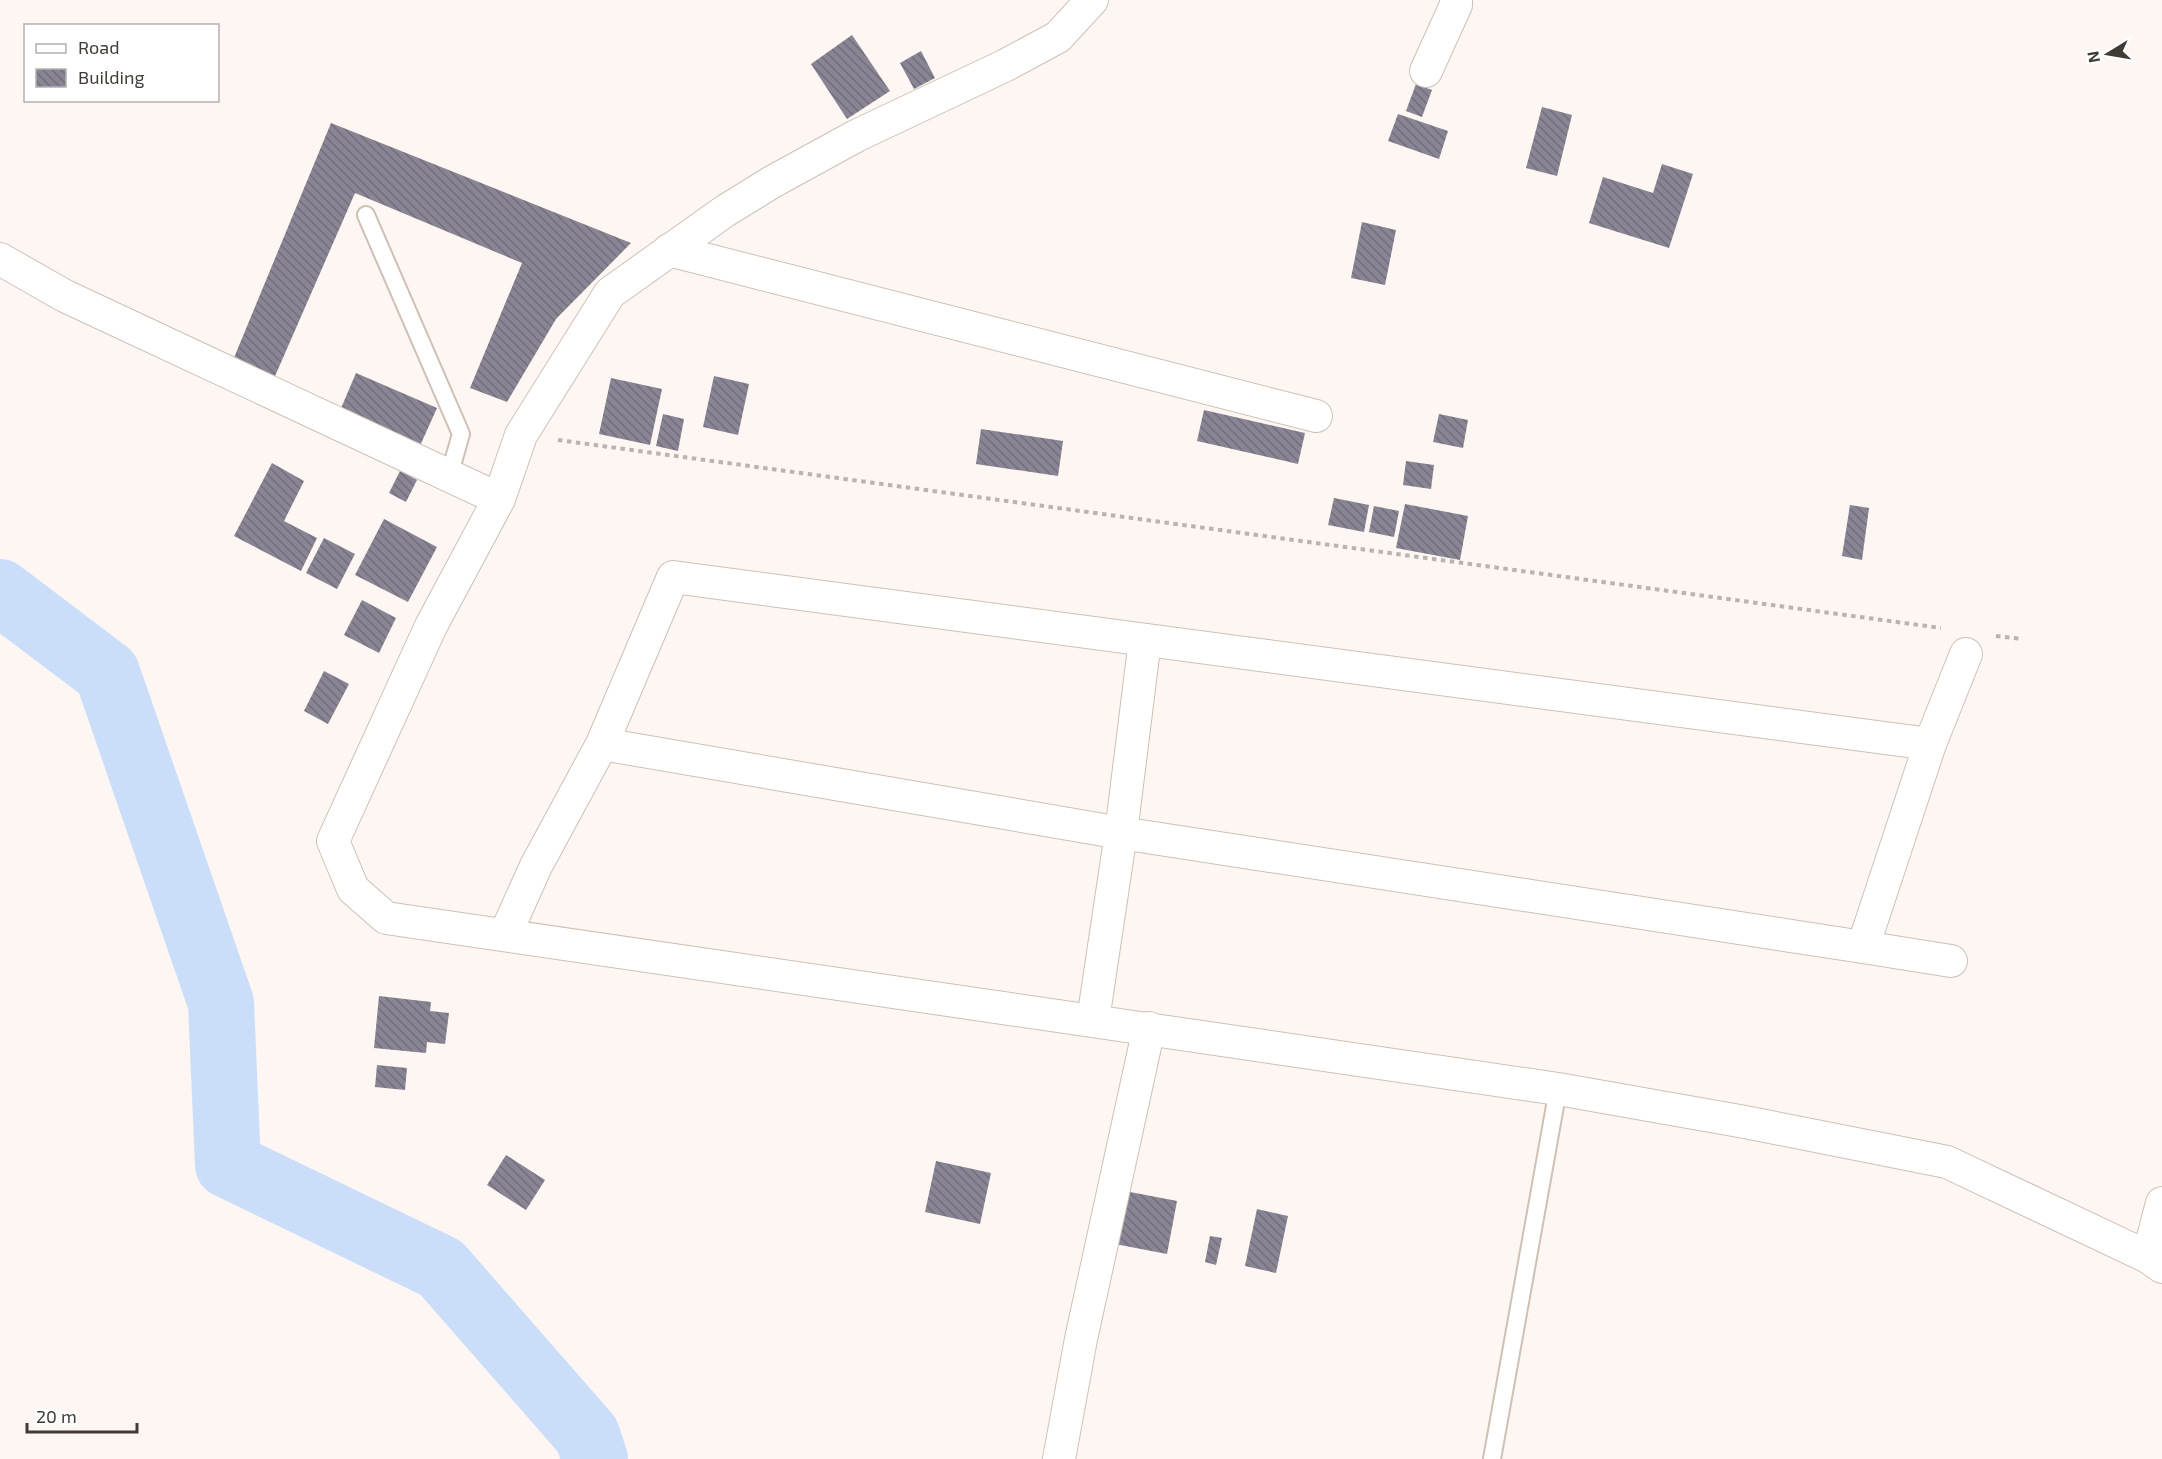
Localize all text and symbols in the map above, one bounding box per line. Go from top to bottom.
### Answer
legend [24,24,219,102]
north arrow [2078,24,2138,84]
text: Road [78,36,119,58]
text: N [2082,49,2103,64]
text: Building [78,66,145,88]
scale bar [27,1396,136,1434]
text: 20 m [36,1405,77,1427]

